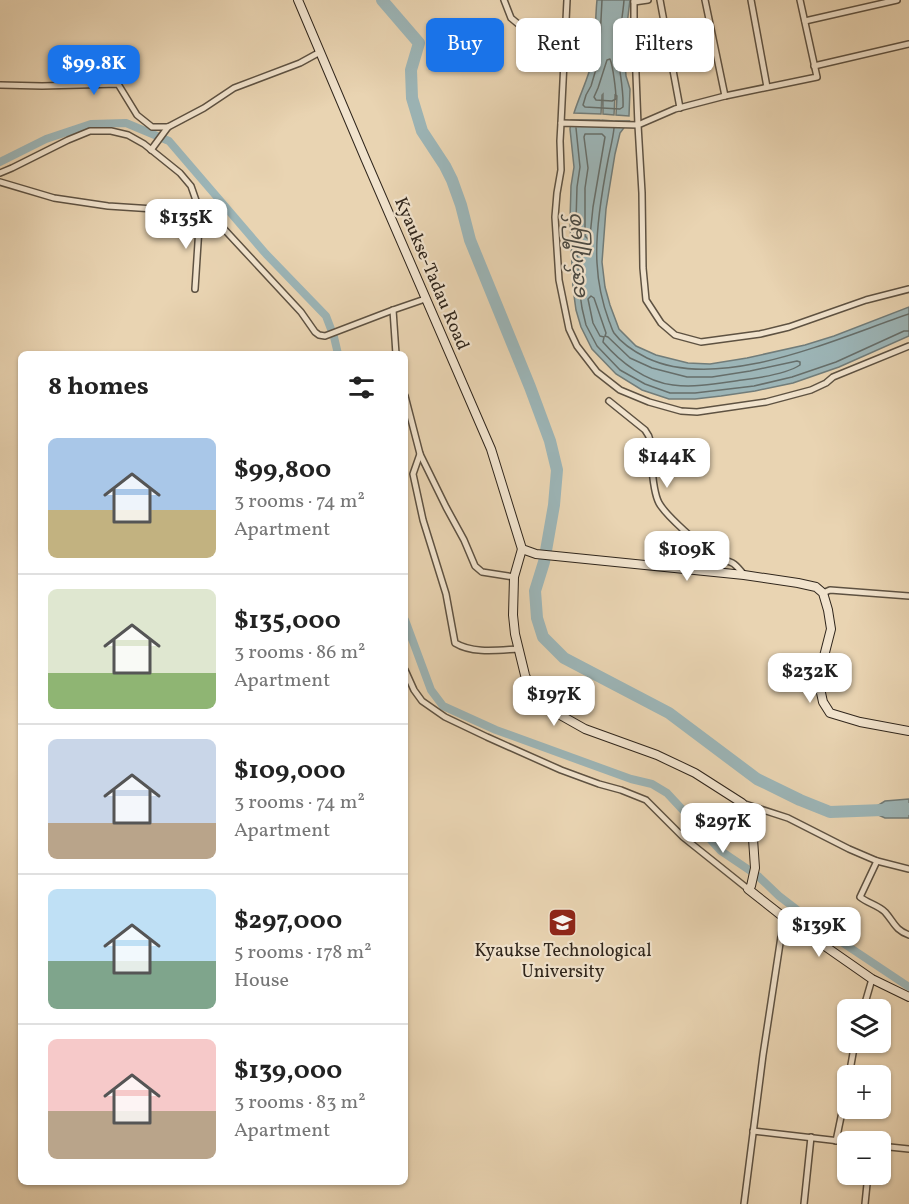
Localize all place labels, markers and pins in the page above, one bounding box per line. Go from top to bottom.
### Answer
pin: $99.8K [45,45,143,96]
pin: $135K [144,199,228,250]
pin: $144K [625,438,709,489]
pin: $109K [645,531,729,582]
pin: $232K [768,653,852,704]
pin: $197K [512,676,596,727]
pin: $297K [681,803,765,854]
school or university icon: Kyaukse Technological University [547,906,579,938]
pin: $139K [777,907,861,958]
place label: Kyaukse Technological University [474,939,652,985]

